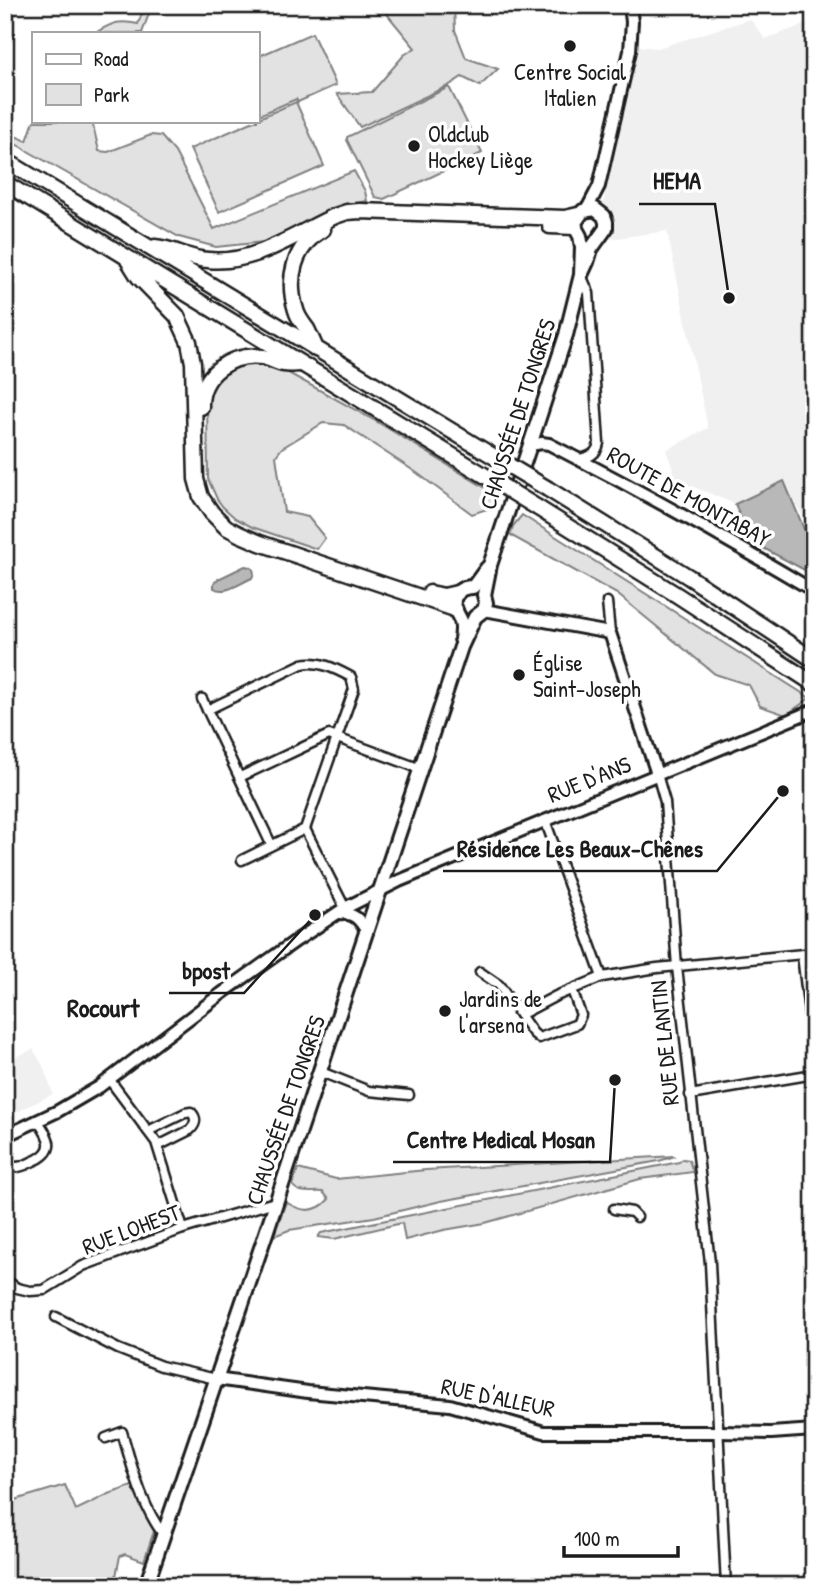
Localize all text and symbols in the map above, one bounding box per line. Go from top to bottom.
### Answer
legend [32,32,259,122]
marker: Centre Social Italien [562,38,578,54]
text: Road [94,44,128,73]
place label: Centre Social Italien [514,56,627,113]
text: Park [94,80,129,109]
place label: Oldclub Hockey Liège [428,118,533,175]
marker: Oldclub Hockey Liège [406,138,422,154]
callout: HEMA [639,159,715,204]
text: HEMA [653,164,701,196]
street label: CHAUSSÉE DE TONGRES [472,314,563,513]
street label: ROUTE DE MONTABAY [602,438,776,554]
place label: Église Saint-Joseph [533,647,641,704]
marker: Église Saint-Joseph [511,667,527,683]
street label: RUE D'ANS [543,748,636,810]
callout: Résidence Les Beaux-Chênes [443,826,717,871]
text: Résidence Les Beaux-Chênes [457,832,703,864]
callout: bpost [169,948,244,993]
text: bpost [182,954,230,987]
street label: RUE DE LANTIN [642,979,686,1107]
place label: Jardins de l'arsena [459,983,542,1040]
district label: Rocourt [67,990,140,1025]
marker: Jardins de l'arsena [437,1003,453,1019]
street label: CHAUSSÉE DE TONGRES [238,1011,332,1209]
callout: Centre Medical Mosan [393,1117,610,1162]
text: Centre Medical Mosan [407,1123,596,1155]
street label: RUE LOHEST [78,1196,184,1262]
street label: RUE D'ALLEUR [439,1370,557,1424]
scale bar [564,1514,677,1558]
text: 100 m [574,1524,620,1553]

